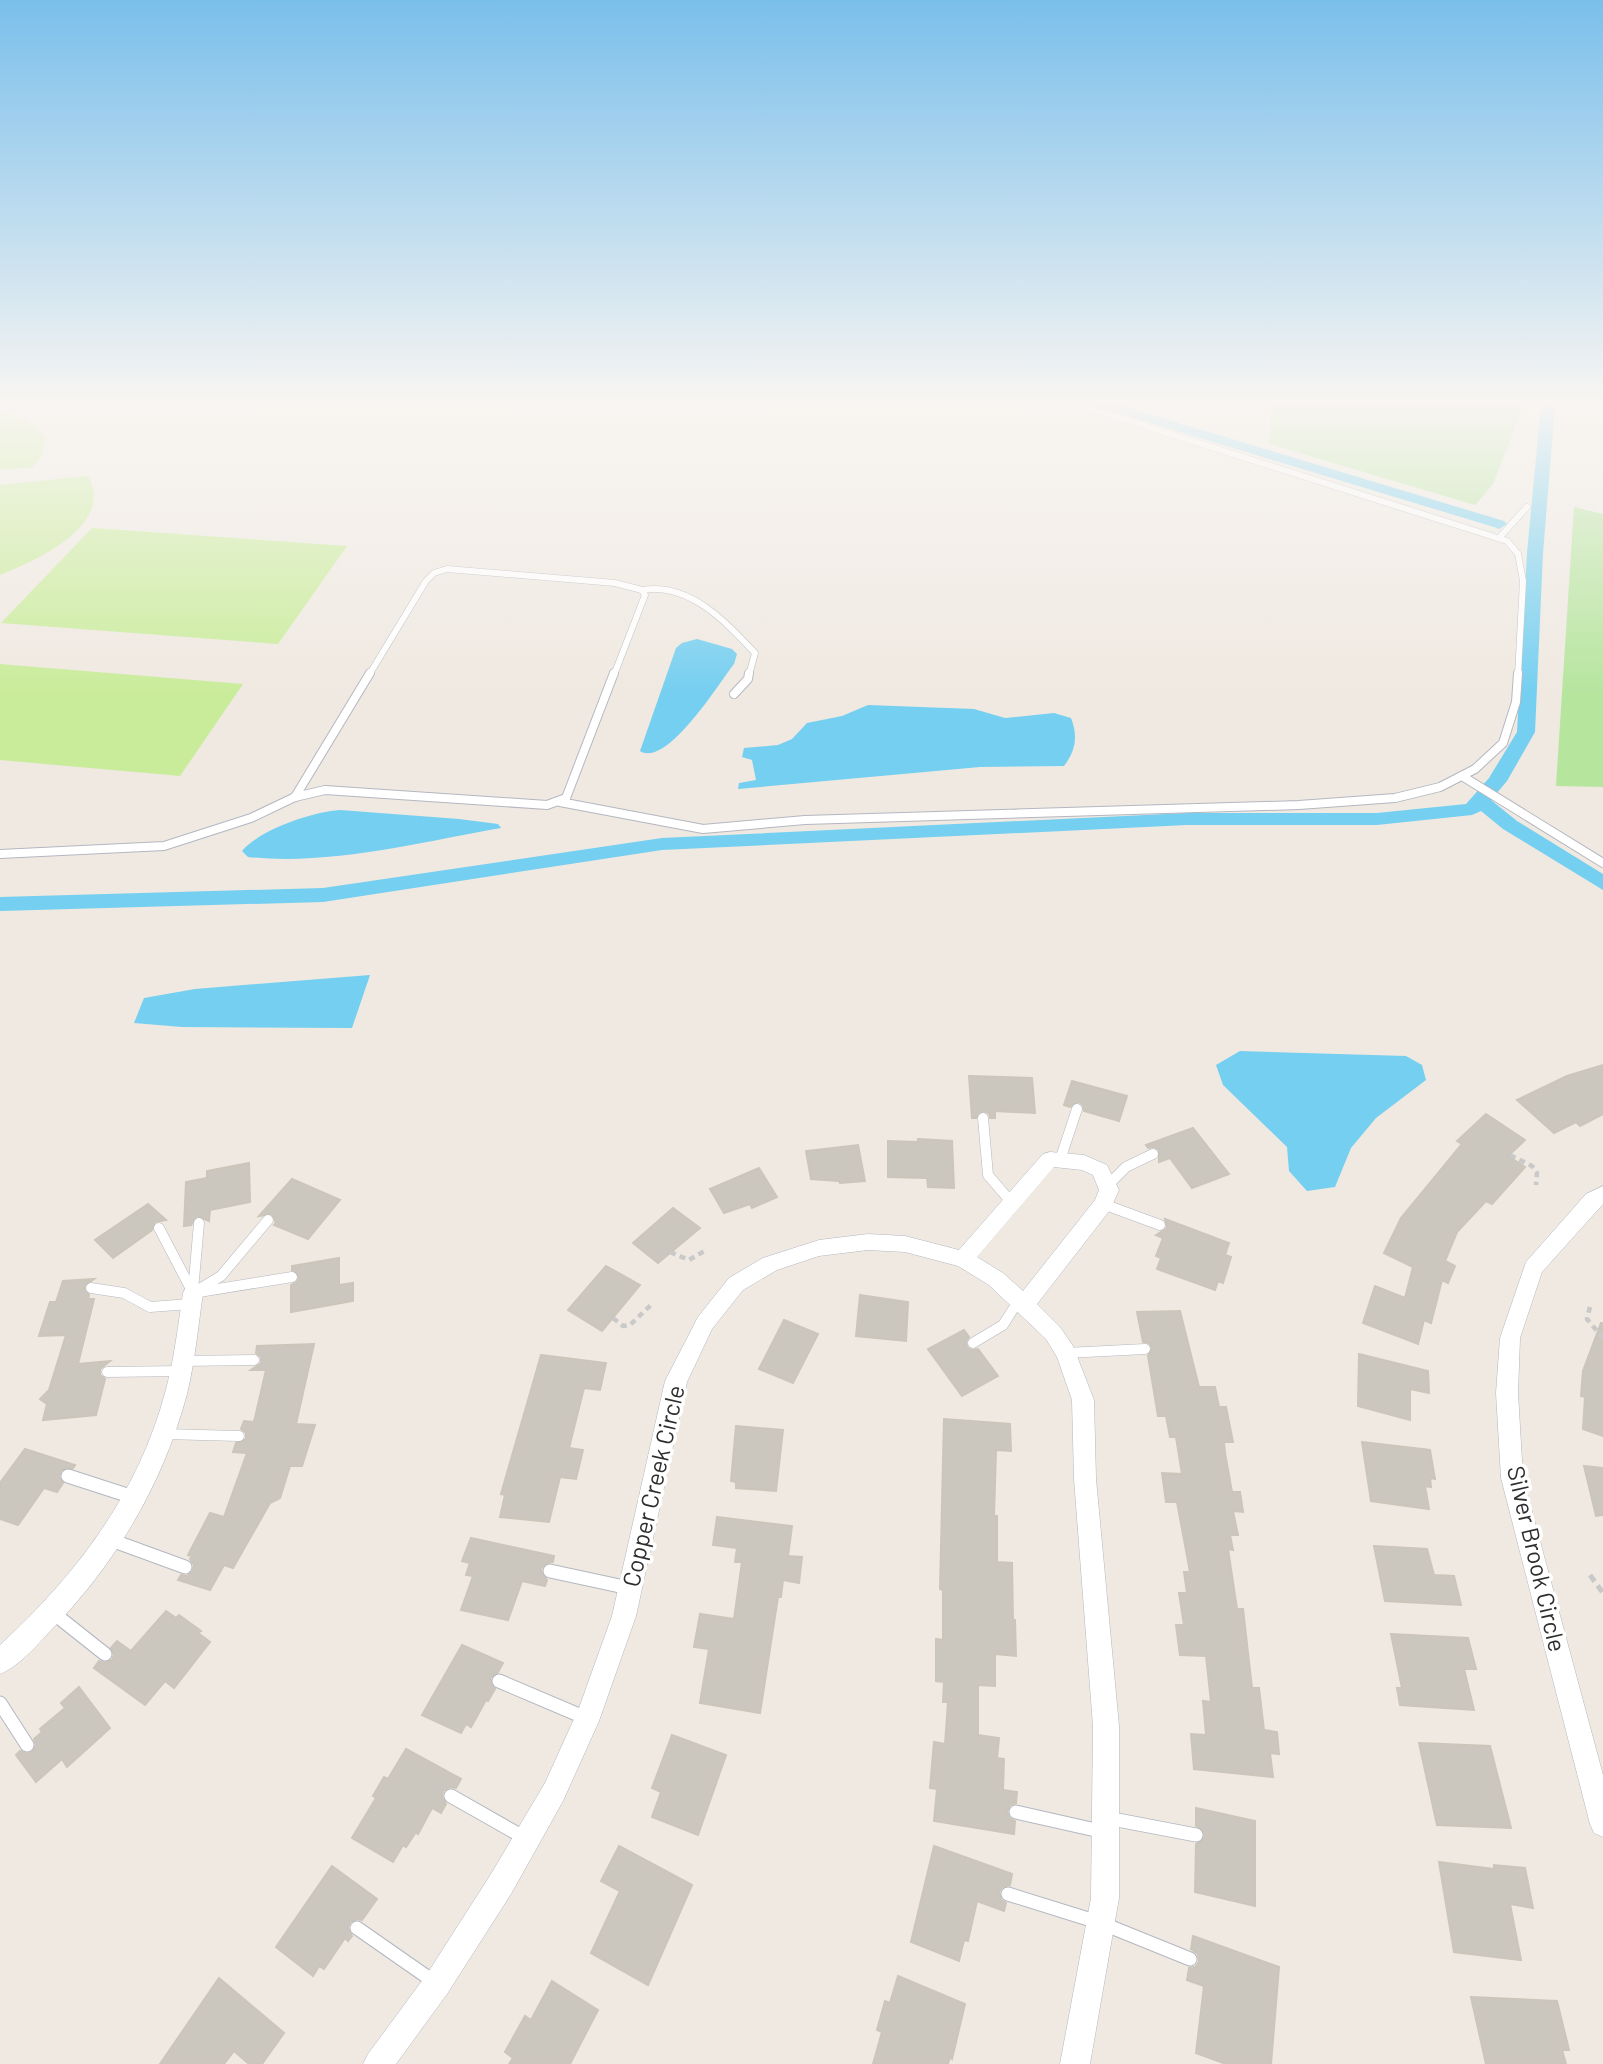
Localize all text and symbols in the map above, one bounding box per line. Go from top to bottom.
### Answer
street label: Copper Creek Circle [615,1382,690,1589]
street label: Silver Brook Circle [1502,1463,1573,1654]

